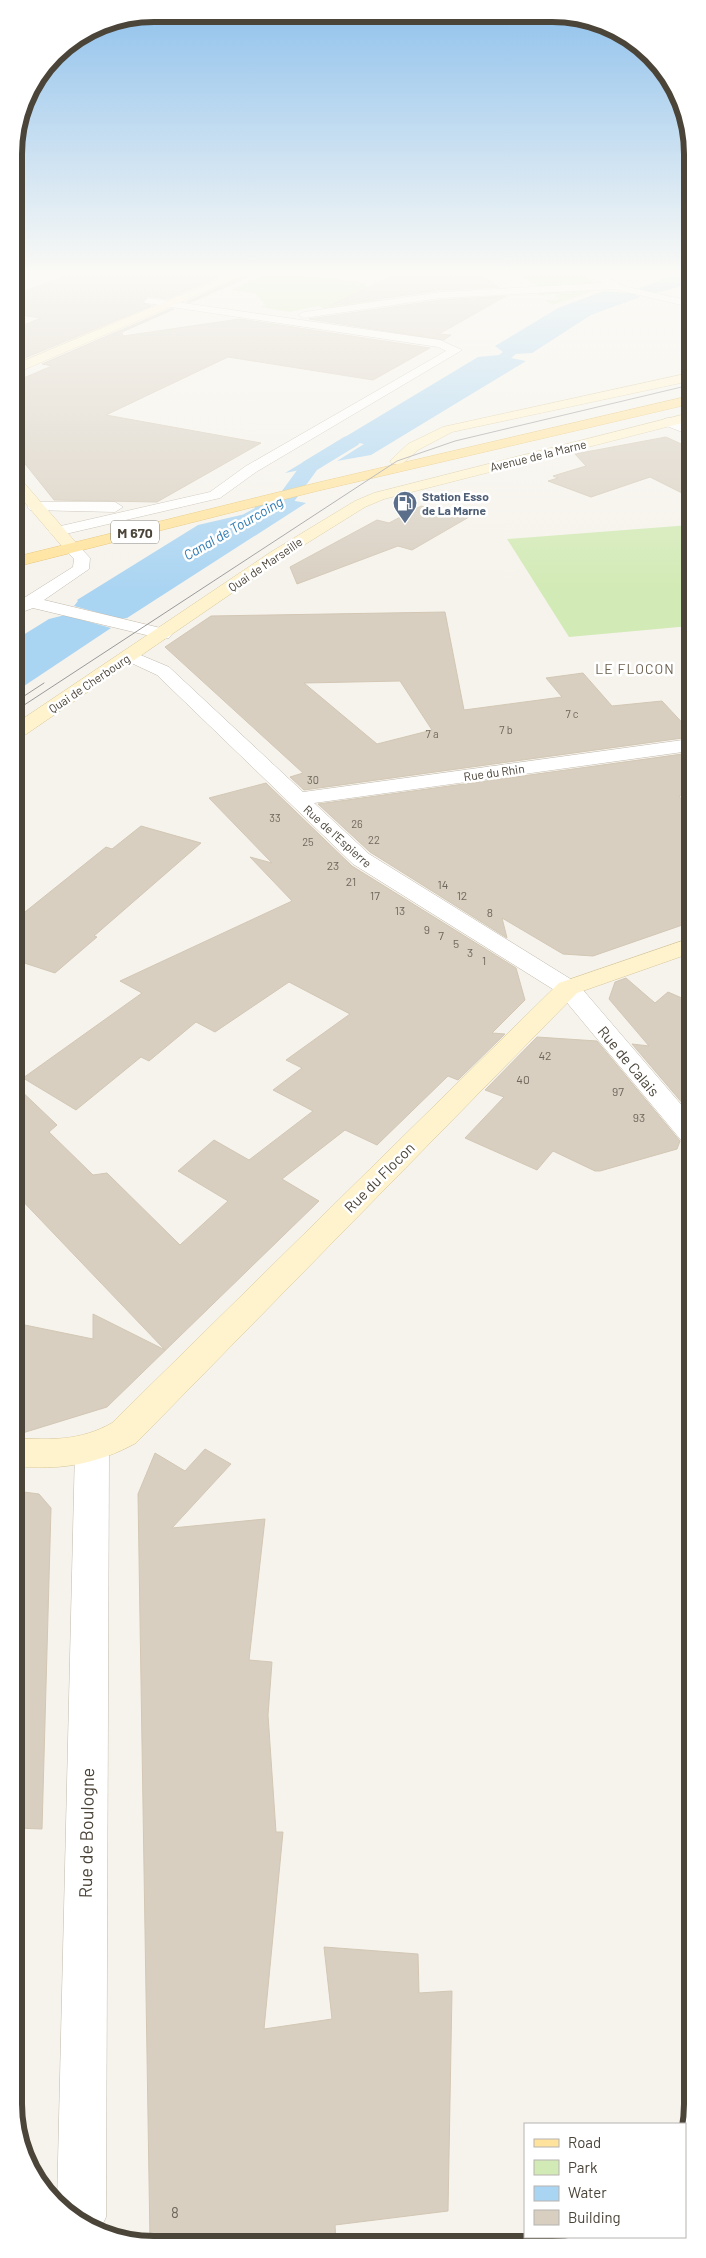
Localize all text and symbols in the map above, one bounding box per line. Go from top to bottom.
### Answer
street label: Avenue de la Marne [488,436,588,474]
place label: Station Esso de La Marne [422,489,489,517]
fuel station icon: Station Esso de La Marne [392,490,418,524]
water label: Canal de Tourcoing [180,493,286,563]
road number: M 670 [111,520,159,544]
street label: Quai de Marseille [225,534,305,594]
street label: Quai de Cherbourg [46,651,132,715]
district label: LE FLOCON [595,660,675,677]
house number: 7 c [565,707,579,720]
house number: 7 b [499,723,513,736]
house number: 7 a [425,727,439,740]
street label: Rue du Rhin [463,761,525,783]
house number: 30 [307,773,319,786]
street label: Rue de l'Espierre [301,802,375,870]
house number: 33 [269,811,281,824]
house number: 26 [351,817,363,830]
house number: 22 [368,833,380,846]
house number: 25 [302,835,314,848]
house number: 23 [327,858,339,872]
house number: 21 [346,874,356,888]
house number: 14 [438,877,448,891]
house number: 17 [370,888,380,902]
house number: 12 [457,888,467,902]
house number: 13 [395,903,405,917]
house number: 8 [487,905,493,919]
house number: 9 [424,922,430,936]
house number: 7 [438,928,444,942]
house number: 5 [453,936,459,950]
house number: 3 [467,945,473,959]
house number: 1 [482,953,486,967]
street label: Rue de Calais [594,1022,664,1100]
house number: 42 [538,1048,552,1062]
house number: 40 [516,1072,530,1086]
house number: 97 [612,1084,624,1098]
house number: 93 [633,1110,645,1124]
street label: Rue du Flocon [340,1138,418,1216]
street label: Rue de Boulogne [74,1768,98,1898]
legend [524,2123,686,2238]
text: Road [568,2133,601,2151]
text: Park [568,2158,598,2176]
text: Water [568,2183,607,2201]
house number: 8 [171,2203,179,2221]
text: Building [568,2208,621,2226]

